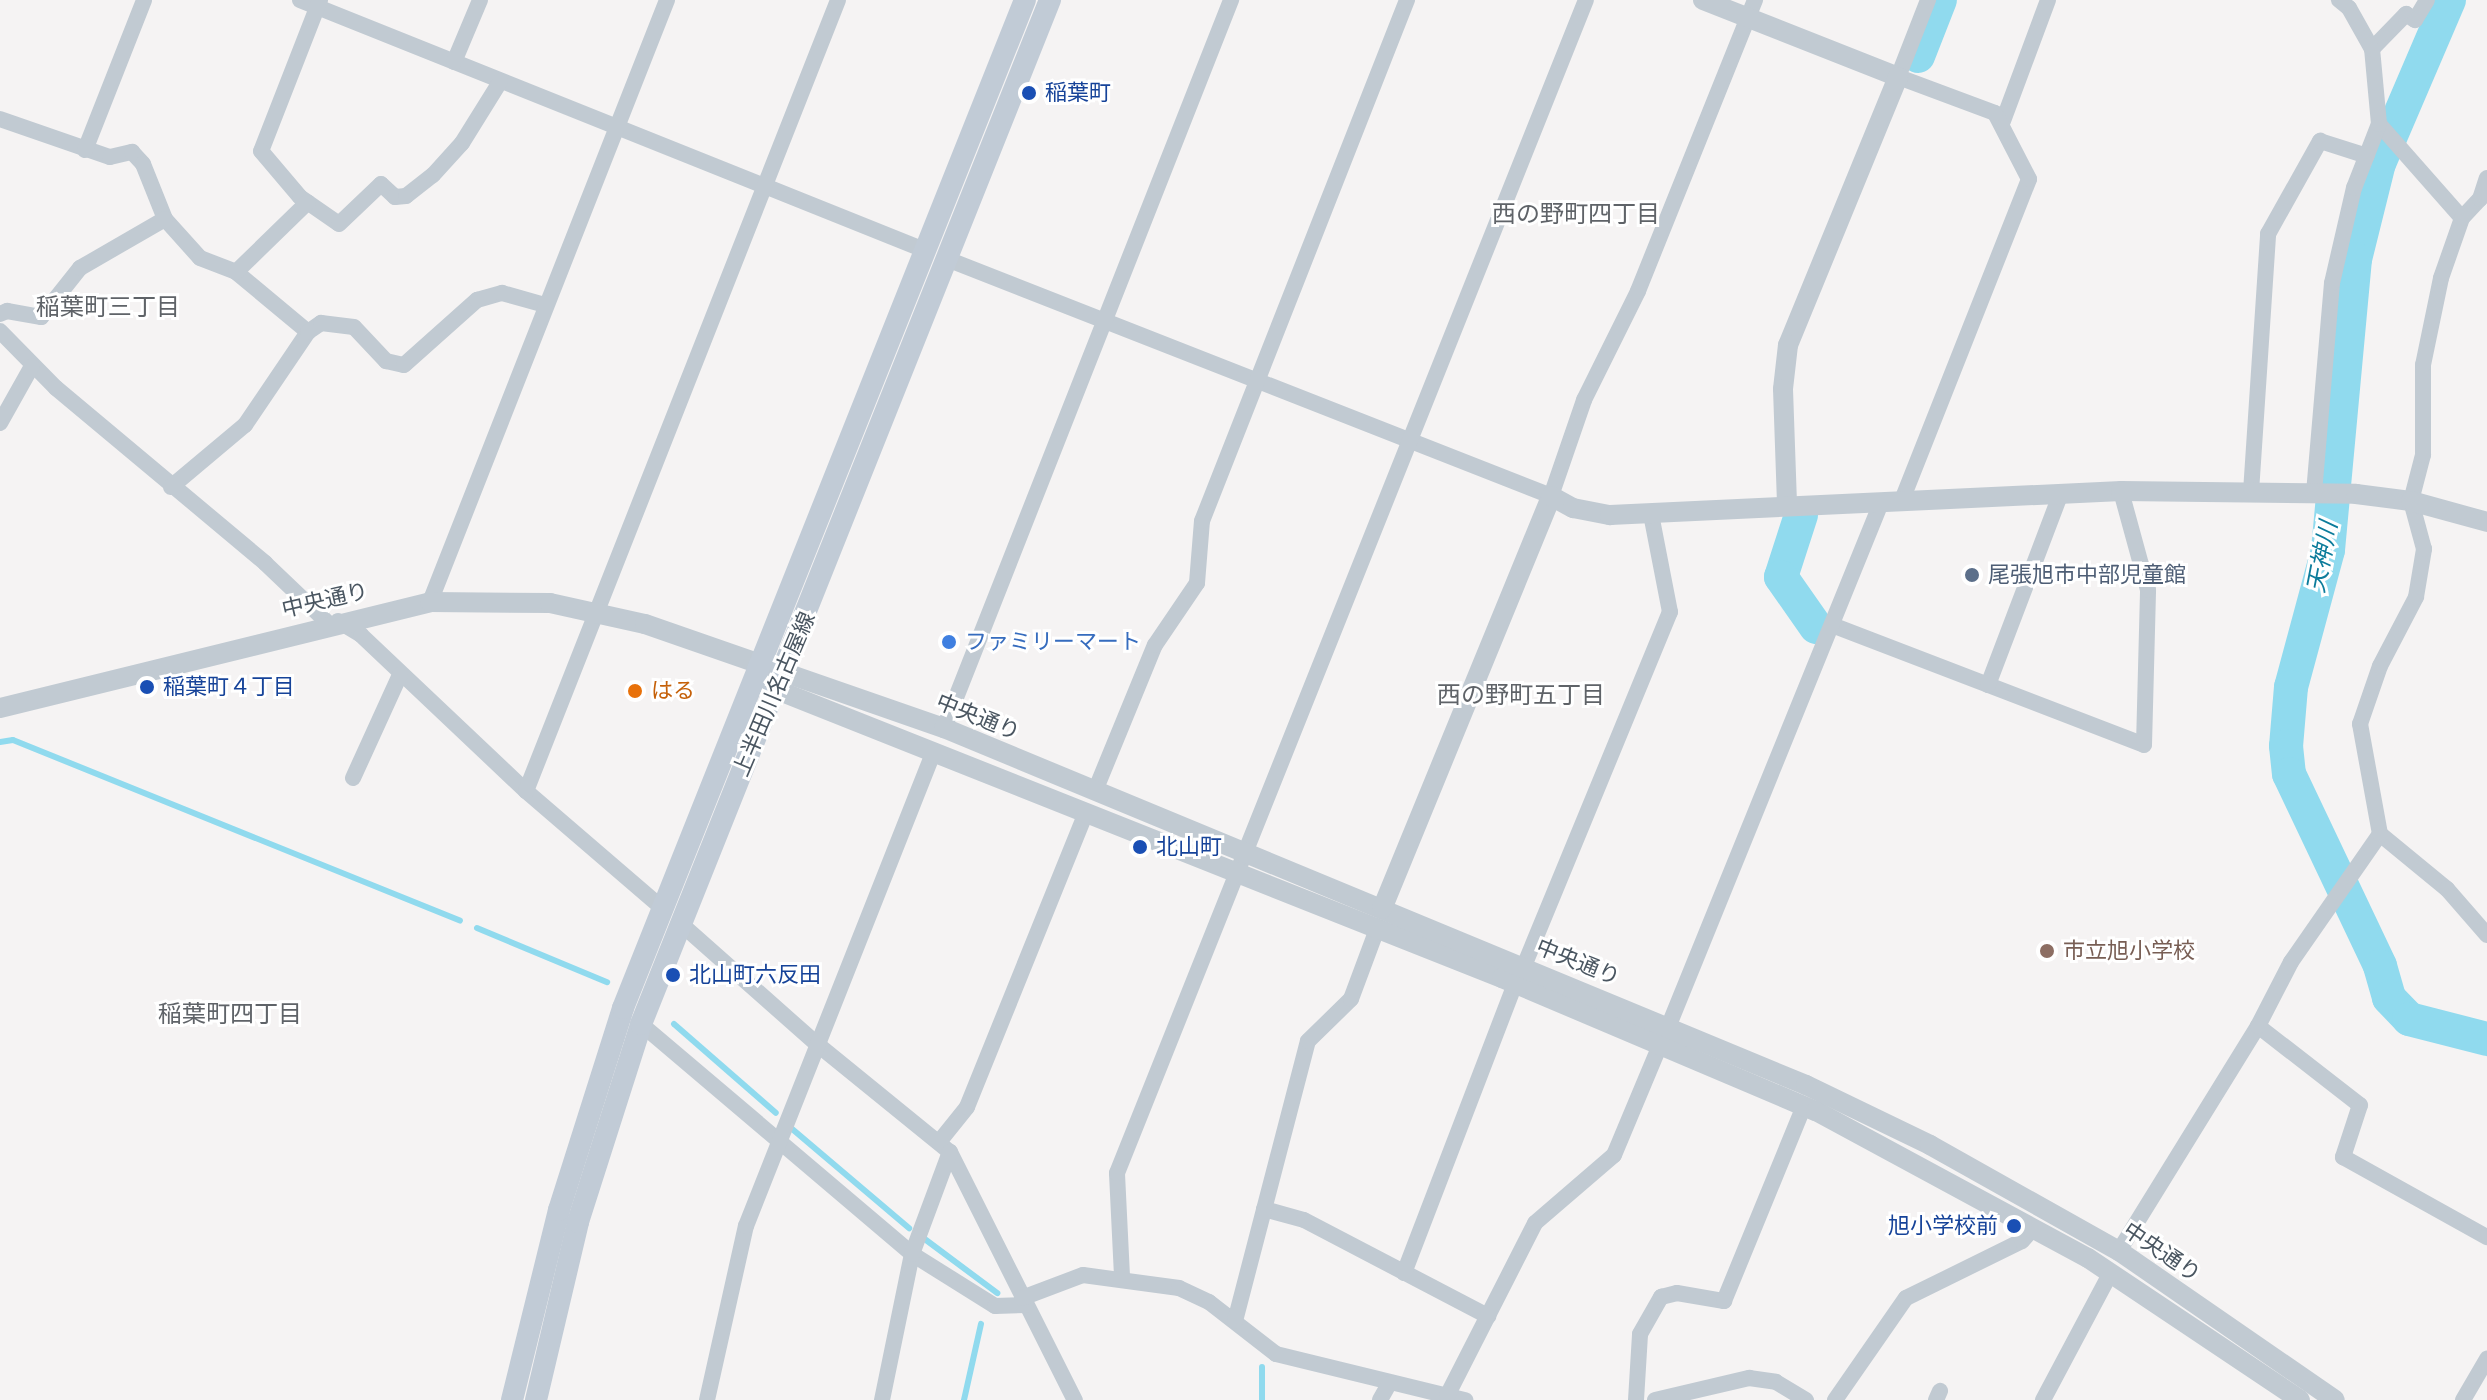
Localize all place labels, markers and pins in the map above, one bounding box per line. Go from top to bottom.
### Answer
place label: 稲葉町 [1045,80,1111,106]
marker: 稲葉町 [1020,84,1038,102]
place label: 尾張旭市中部児童館 [1988,562,2186,588]
marker: 尾張旭市中部児童館 [1963,566,1981,584]
place label: ファミリーマート [965,629,1141,655]
marker: ファミリーマート [940,633,958,651]
place label: 稲葉町４丁目 [163,674,295,700]
marker: 稲葉町４丁目 [138,678,156,696]
place label: はる [651,678,695,704]
marker: はる [626,682,644,700]
place label: 北山町 [1156,834,1222,860]
marker: 北山町 [1131,838,1149,856]
place label: 市立旭小学校 [2063,938,2195,964]
marker: 市立旭小学校 [2038,942,2056,960]
place label: 北山町六反田 [689,962,821,988]
marker: 北山町六反田 [664,966,682,984]
place label: 旭小学校前 [1888,1213,1998,1239]
marker: 旭小学校前 [2005,1217,2023,1235]

